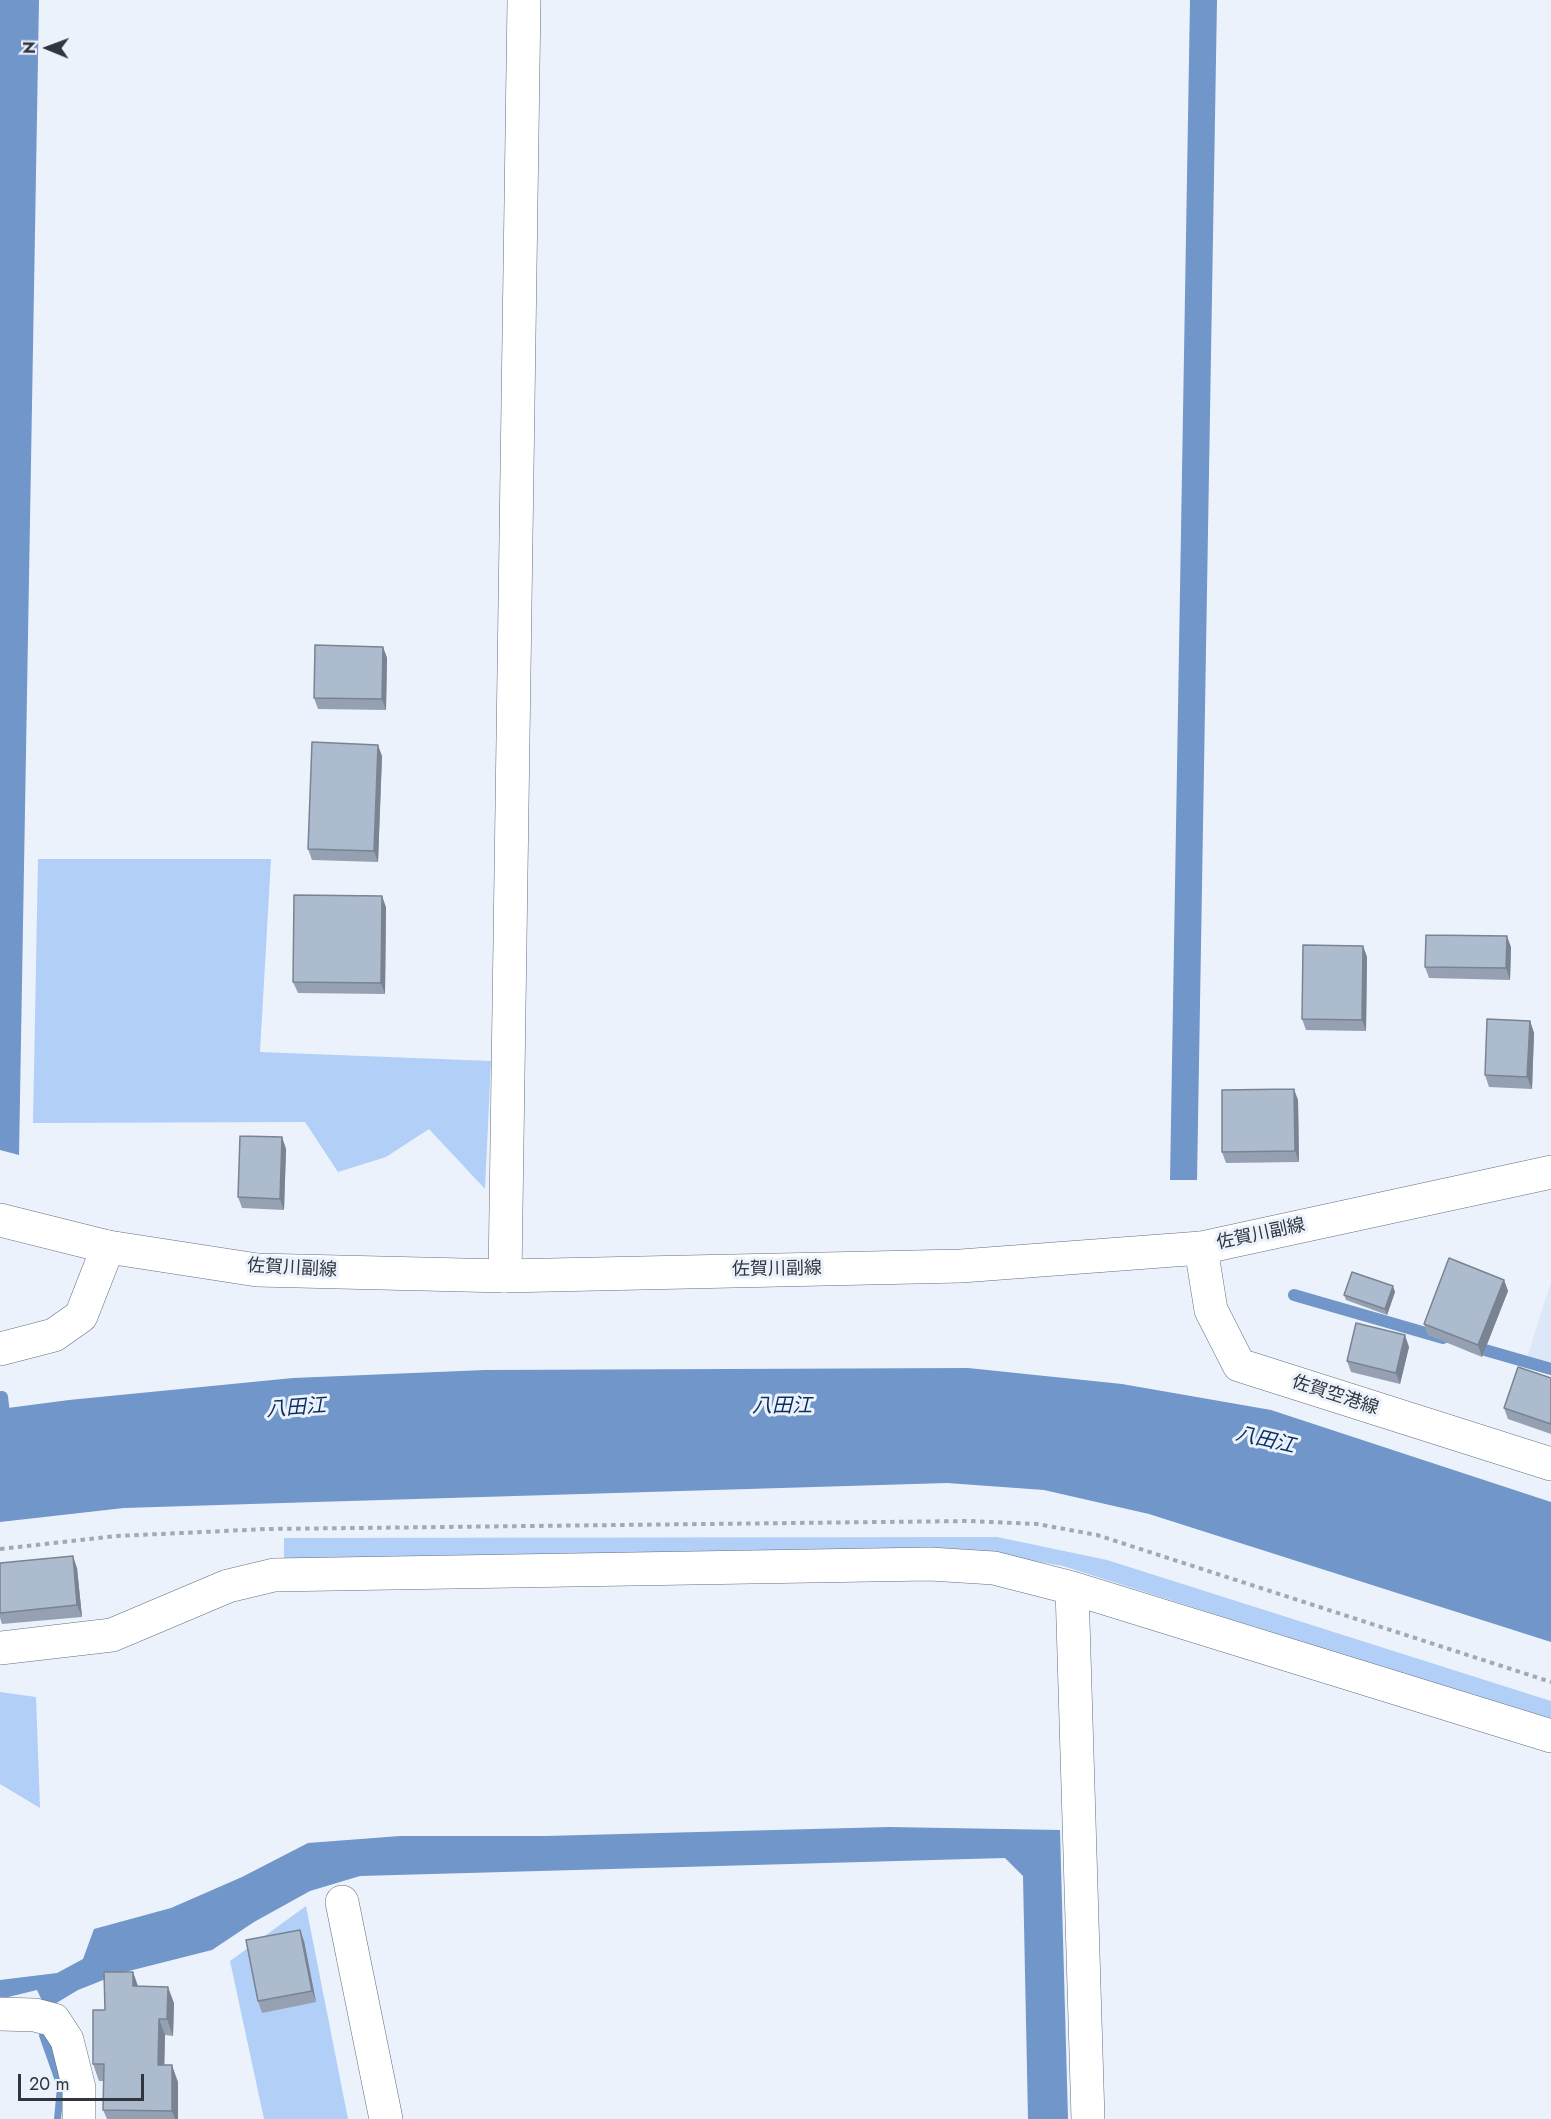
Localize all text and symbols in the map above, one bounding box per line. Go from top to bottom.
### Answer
north arrow [18,18,78,78]
text: N [18,41,41,54]
street label: 佐賀川副線 [1215,1215,1307,1255]
street label: 佐賀川副線 [246,1256,338,1282]
street label: 佐賀川副線 [732,1258,822,1282]
street label: 佐賀空港線 [1289,1372,1381,1420]
water label: 八田江 [265,1395,327,1423]
water label: 八田江 [752,1395,812,1419]
water label: 八田江 [1233,1423,1297,1459]
scale bar [21,2062,147,2100]
text: 20 m [29,2071,69,2097]

